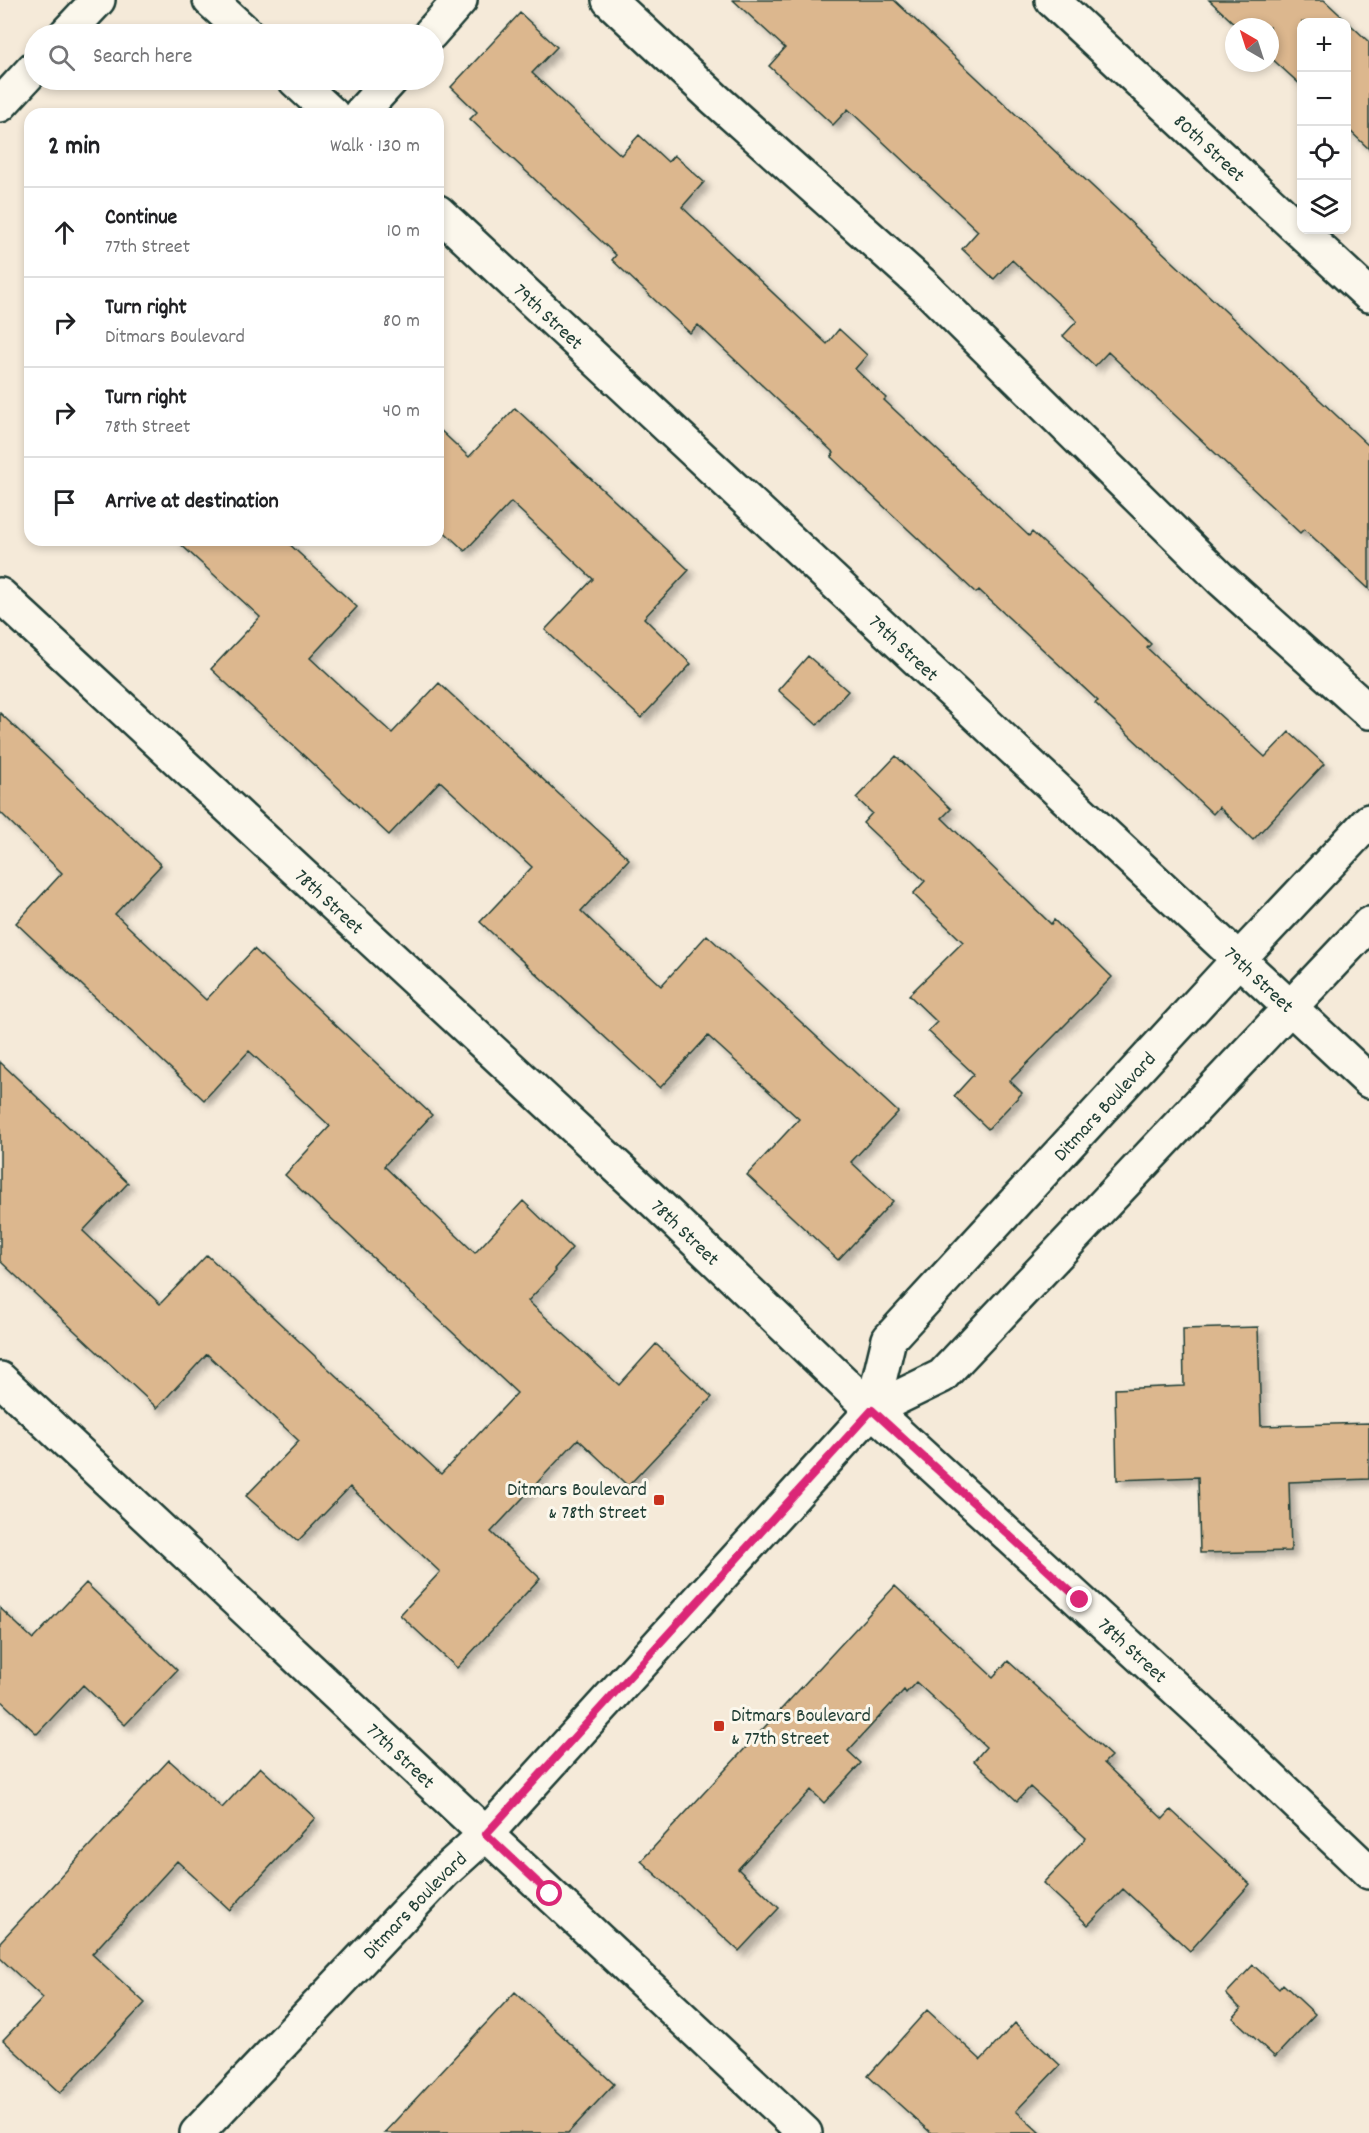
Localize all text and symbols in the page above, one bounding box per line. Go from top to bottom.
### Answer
north arrow [1225,18,1279,72]
map controls [1297,18,1351,234]
button: + [1297,18,1351,72]
search box [24,24,444,90]
icon: search [45,41,78,74]
text: Search here [93,42,192,73]
button: − [1297,72,1351,126]
street label: 80th Street [1166,109,1250,190]
button: locate [1297,126,1351,180]
text: 2 min [48,129,100,166]
text: Walk · 130 m [330,133,420,161]
button: layers [1297,180,1351,234]
text: Continue [105,203,177,234]
icon: ahead [48,216,81,249]
text: 10 m [386,218,420,246]
text: 77th Street [105,234,190,262]
street label: 79th Street [506,278,588,358]
text: Turn right [105,293,187,324]
icon: right [48,306,81,339]
text: 80 m [383,308,420,336]
text: Ditmars Boulevard [105,324,245,352]
text: Turn right [105,383,187,414]
icon: right [48,396,81,429]
text: 40 m [382,398,420,426]
text: 78th Street [105,414,190,442]
icon: arrive [48,486,81,519]
text: Arrive at destination [105,487,279,518]
street label: 79th Street [861,610,944,689]
street label: 78th Street [287,864,369,942]
street label: 79th Street [1216,941,1299,1021]
street label: Ditmars Boulevard [1048,1047,1164,1169]
street label: 78th Street [643,1194,725,1274]
place label: Ditmars Boulevard & 78th Street [507,1477,647,1528]
marker: Ditmars Boulevard & 78th Street [652,1493,666,1507]
route end [1066,1586,1092,1612]
street label: 78th Street [1090,1613,1172,1691]
place label: Ditmars Boulevard & 77th Street [731,1703,871,1754]
street label: 77th Street [359,1718,440,1796]
marker: Ditmars Boulevard & 77th Street [712,1719,726,1733]
street label: Ditmars Boulevard [357,1847,474,1967]
route start [536,1880,562,1906]

